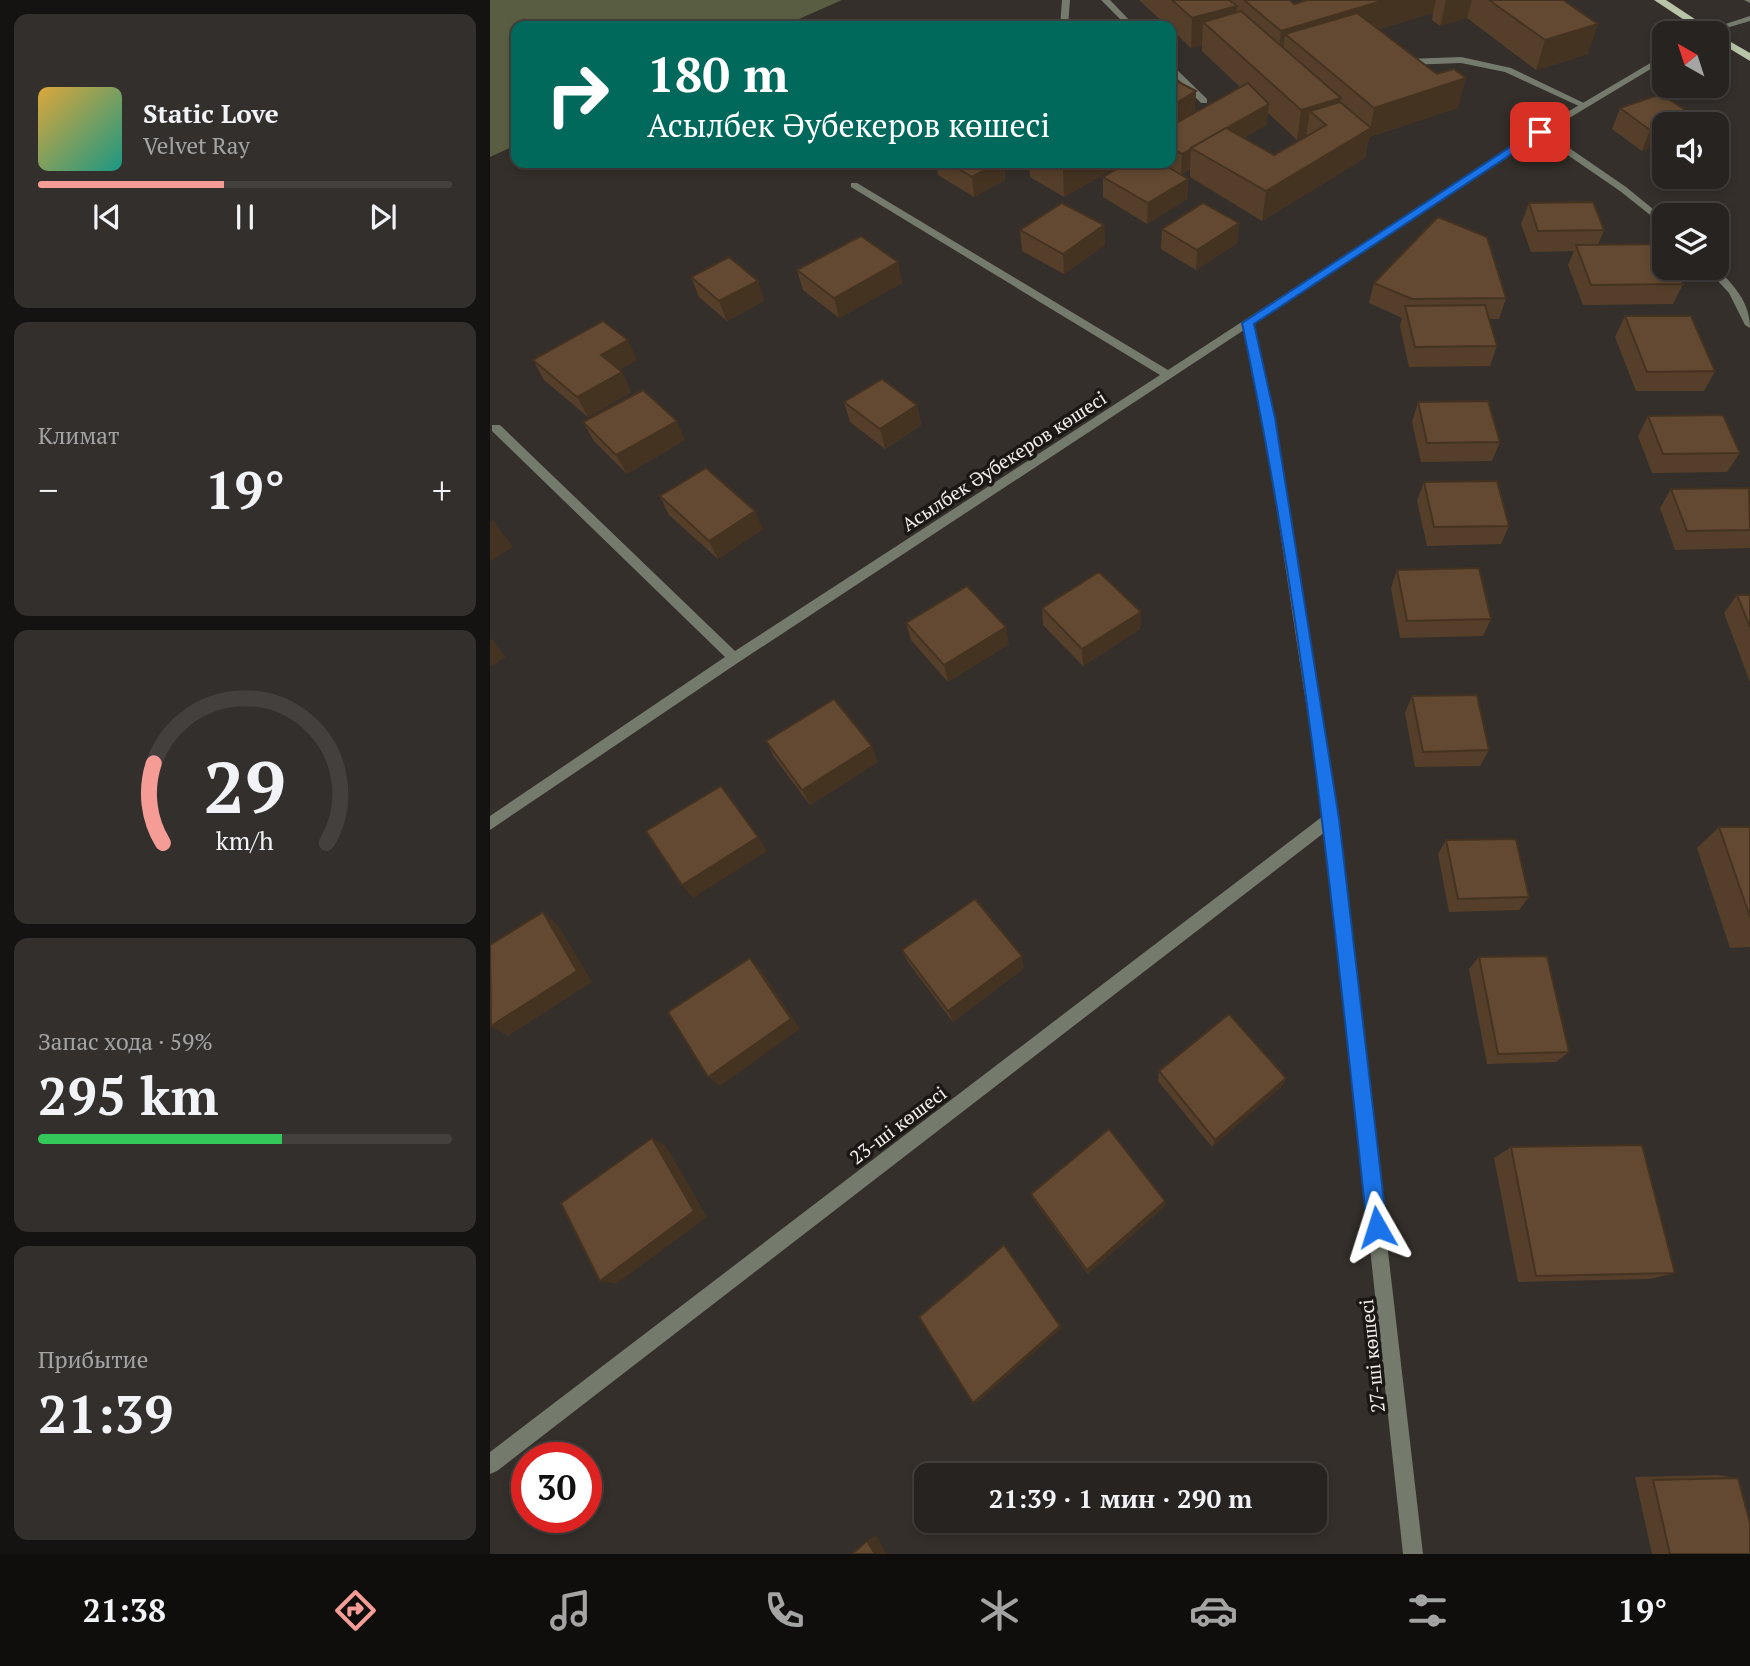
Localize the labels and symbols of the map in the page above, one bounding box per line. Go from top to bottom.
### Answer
north arrow [1652,21,1729,98]
pin [1510,102,1570,162]
street label: Асылбек Әубекеров көшесі [897,385,1111,536]
street label: 23-ші көшесі [844,1080,951,1169]
position arrow [1340,1190,1414,1264]
street label: 27-ші көшесі [1353,1298,1390,1414]
speed limit sign: 30 [511,1442,602,1533]

